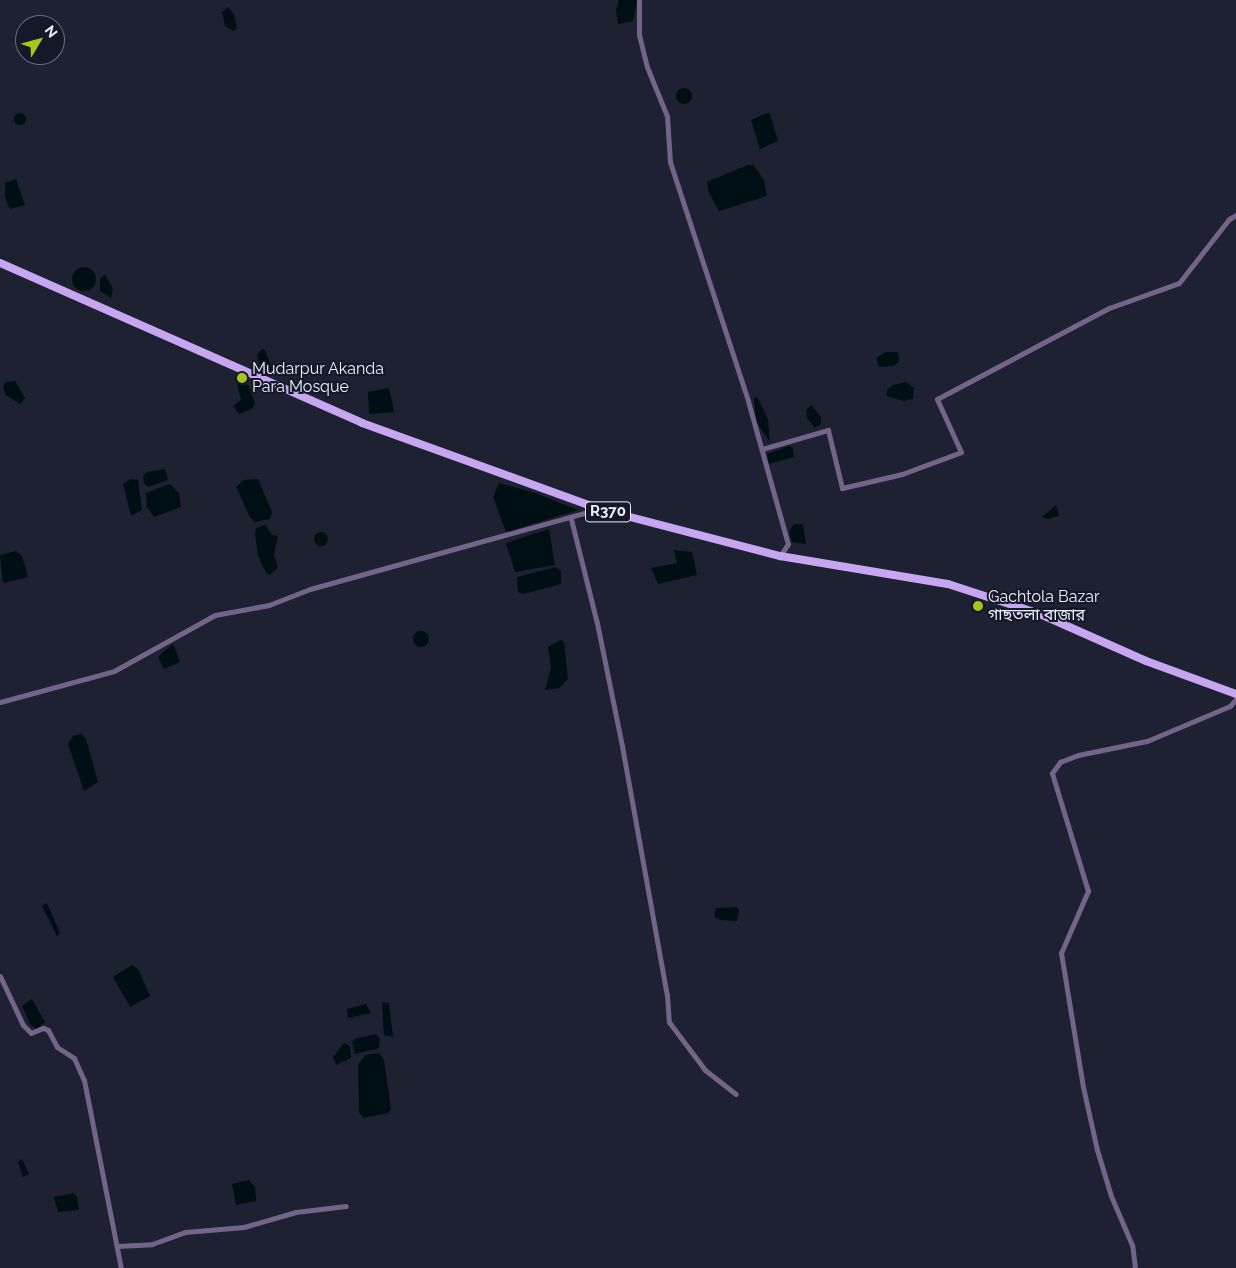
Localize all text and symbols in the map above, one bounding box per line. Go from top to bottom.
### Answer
north arrow [15,15,65,65]
text: N [42,22,61,41]
place label: Mudarpur Akanda Para Mosque [252,359,385,397]
marker: Mudarpur Akanda Para Mosque [236,372,248,384]
road number: R370 [584,500,632,524]
place label: Gachtola Bazar গাছতলা বাজার [988,587,1100,625]
marker: Gachtola Bazar গাছতলা বাজার [972,600,984,612]

